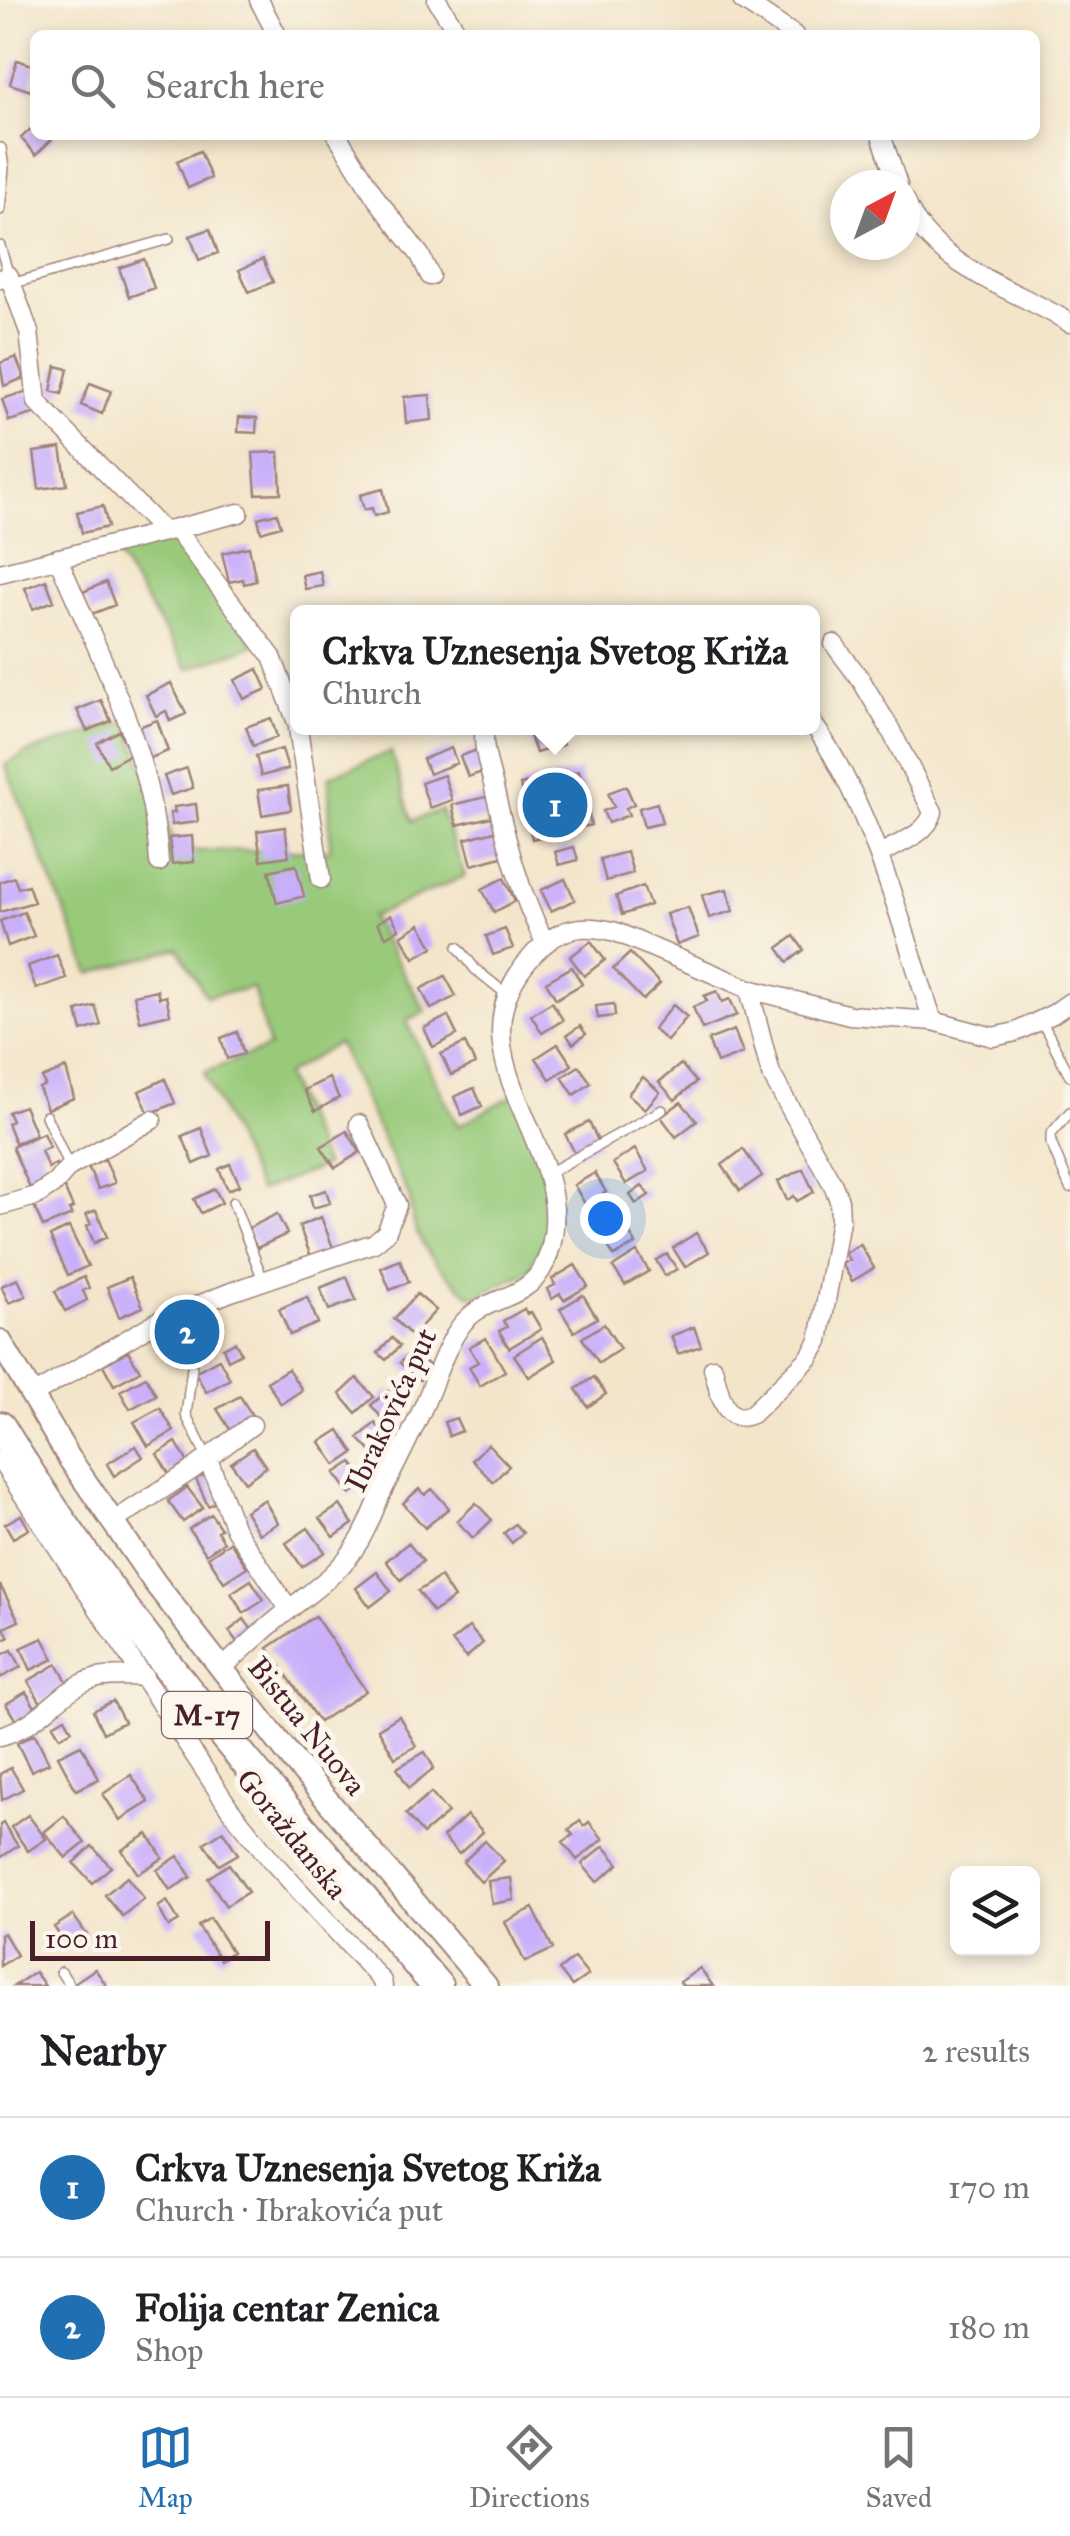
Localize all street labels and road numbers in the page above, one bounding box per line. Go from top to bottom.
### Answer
street label: Ibrakovića put [337,1322,445,1497]
street label: Bistua Nuova [240,1650,374,1803]
road number: M-17 [162,1692,252,1738]
street label: Goraždanska [229,1762,355,1906]

